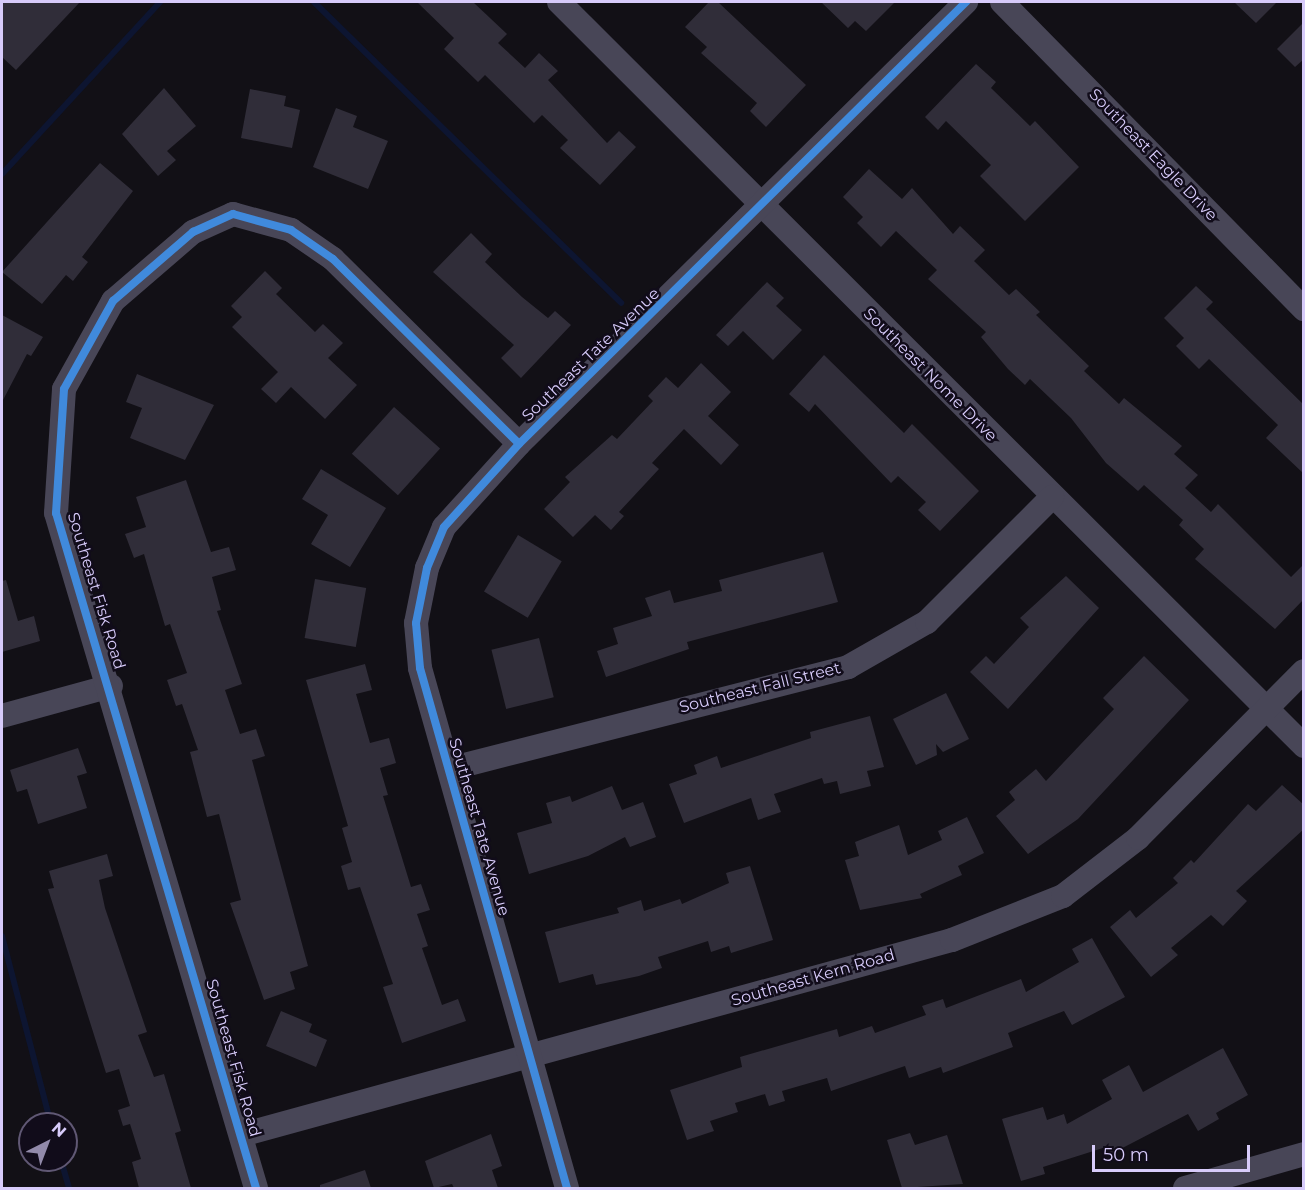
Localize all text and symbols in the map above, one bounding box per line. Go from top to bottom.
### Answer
street label: Southeast Eagle Drive [1085,85,1221,225]
street label: Southeast Tate Avenue [518,284,664,426]
street label: Southeast Nome Drive [859,304,1001,446]
street label: Southeast Fisk Road [63,510,129,672]
street label: Southeast Fall Street [677,659,843,717]
street label: Southeast Tate Avenue [444,736,514,918]
street label: Southeast Kern Road [729,945,897,1011]
street label: Southeast Fisk Road [201,977,265,1139]
north arrow [18,1112,78,1172]
text: N [48,1118,70,1141]
scale bar [1095,1133,1252,1171]
text: 50 m [1103,1144,1149,1166]

